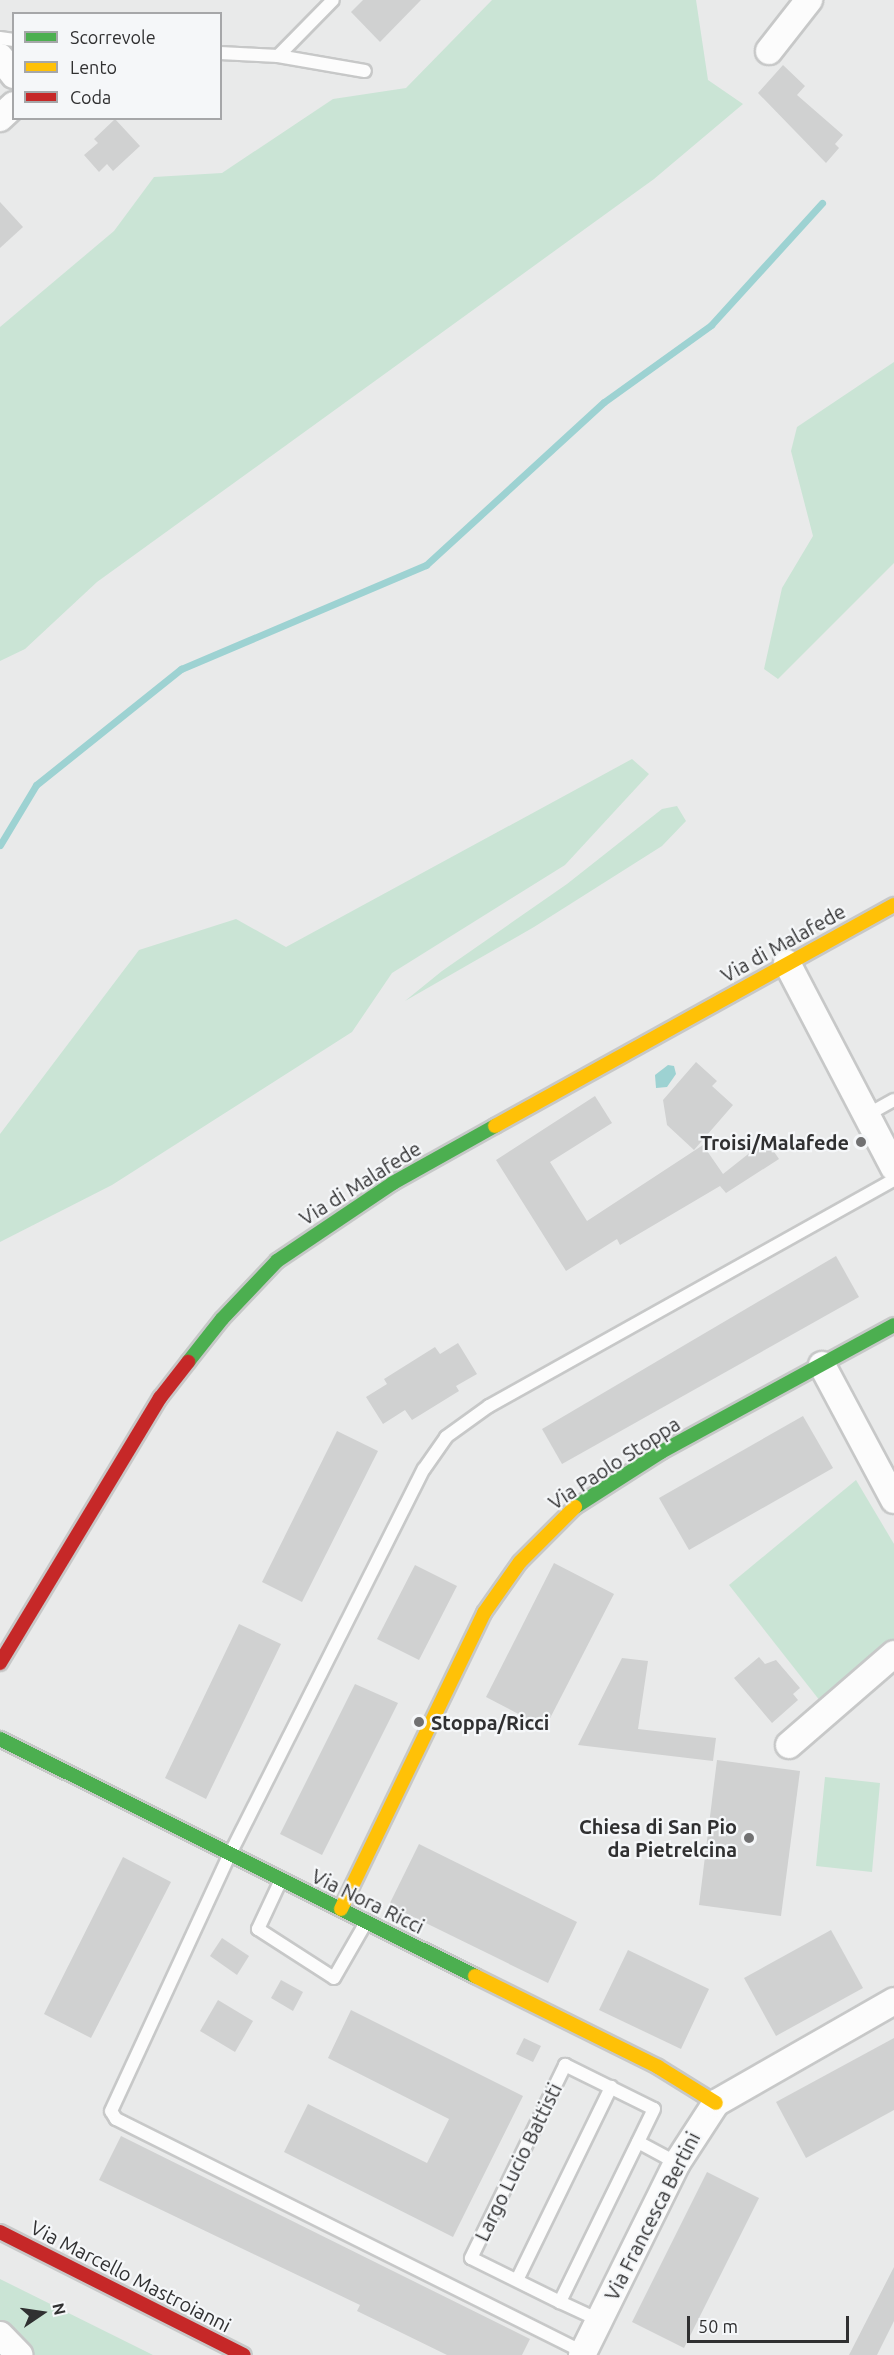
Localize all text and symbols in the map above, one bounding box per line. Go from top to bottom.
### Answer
legend [12,12,222,120]
text: Scorrevole [70,27,156,47]
text: Lento [70,57,117,77]
text: Coda [70,87,111,107]
street label: Via di Malafede [716,899,850,987]
place label: Troisi/Malafede [700,1130,849,1154]
marker: Troisi/Malafede [854,1135,868,1149]
street label: Via di Malafede [295,1136,425,1230]
street label: Via Paolo Stoppa [544,1412,684,1514]
place label: Stoppa/Ricci [431,1710,549,1734]
marker: Stoppa/Ricci [412,1715,426,1729]
place label: Chiesa di San Pio da Pietrelcina [579,1814,737,1861]
marker: Chiesa di San Pio da Pietrelcina [742,1831,756,1845]
street label: Via Nora Ricci [308,1863,428,1939]
street label: Largo Lucio Battisti [469,2079,567,2245]
street label: Via Francesca Bertini [599,2128,705,2304]
street label: Via Marcello Mastroianni [27,2215,235,2337]
north arrow [12,2283,72,2343]
text: N [49,2301,70,2317]
scale bar [690,2304,852,2342]
text: 50 m [698,2316,738,2336]

